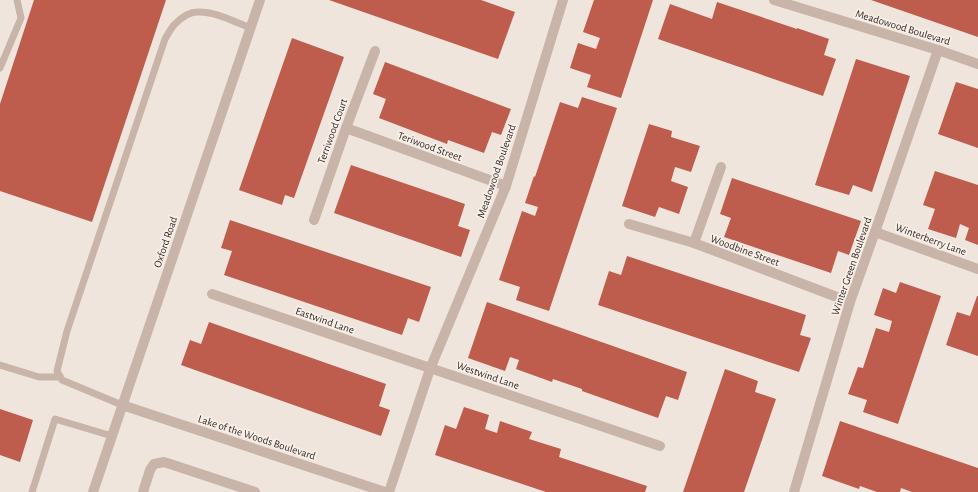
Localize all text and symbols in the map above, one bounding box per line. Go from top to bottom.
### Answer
street label: Meadowood Boulevard [854,8,952,47]
street label: Terriwood Court [316,97,350,165]
street label: Meadowood Boulevard [475,123,518,219]
street label: Teriwood Street [396,130,464,163]
street label: Oxford Road [152,215,179,269]
street label: Winter Green Boulevard [830,215,874,317]
street label: Winterberry Lane [894,221,968,257]
street label: Woodbine Street [709,233,781,268]
street label: Eastwind Lane [294,305,356,336]
street label: Westwind Lane [455,360,521,391]
street label: Lake of the Woods Boulevard [197,413,317,462]

